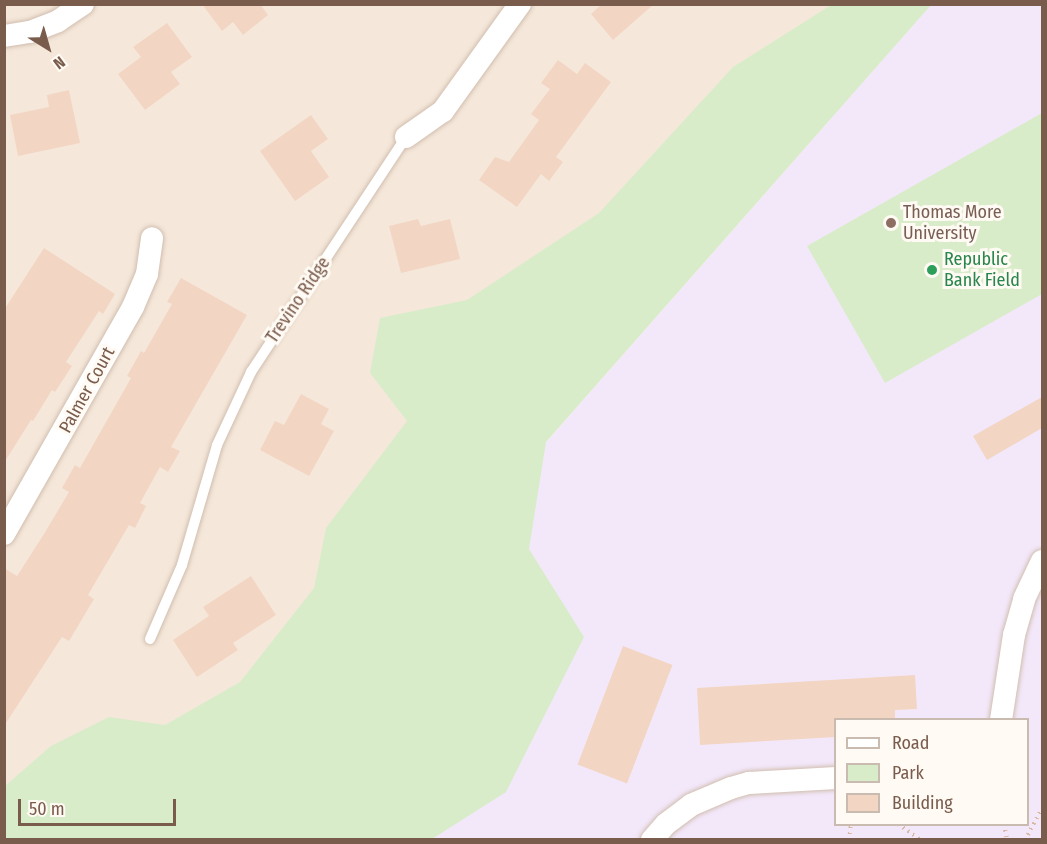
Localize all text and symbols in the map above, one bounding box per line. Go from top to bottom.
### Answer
north arrow [18,18,78,78]
text: N [50,52,69,73]
place label: Thomas More University [903,202,1002,244]
marker: Thomas More University [884,216,898,230]
place label: Republic Bank Field [944,249,1020,292]
street label: Trevino Ridge [261,253,335,347]
marker: Republic Bank Field [925,263,939,277]
street label: Palmer Court [55,343,119,437]
legend [834,718,1029,826]
text: Road [892,732,929,754]
text: Park [892,762,924,784]
scale bar [21,787,178,825]
text: Building [892,792,953,814]
text: 50 m [29,798,65,820]

